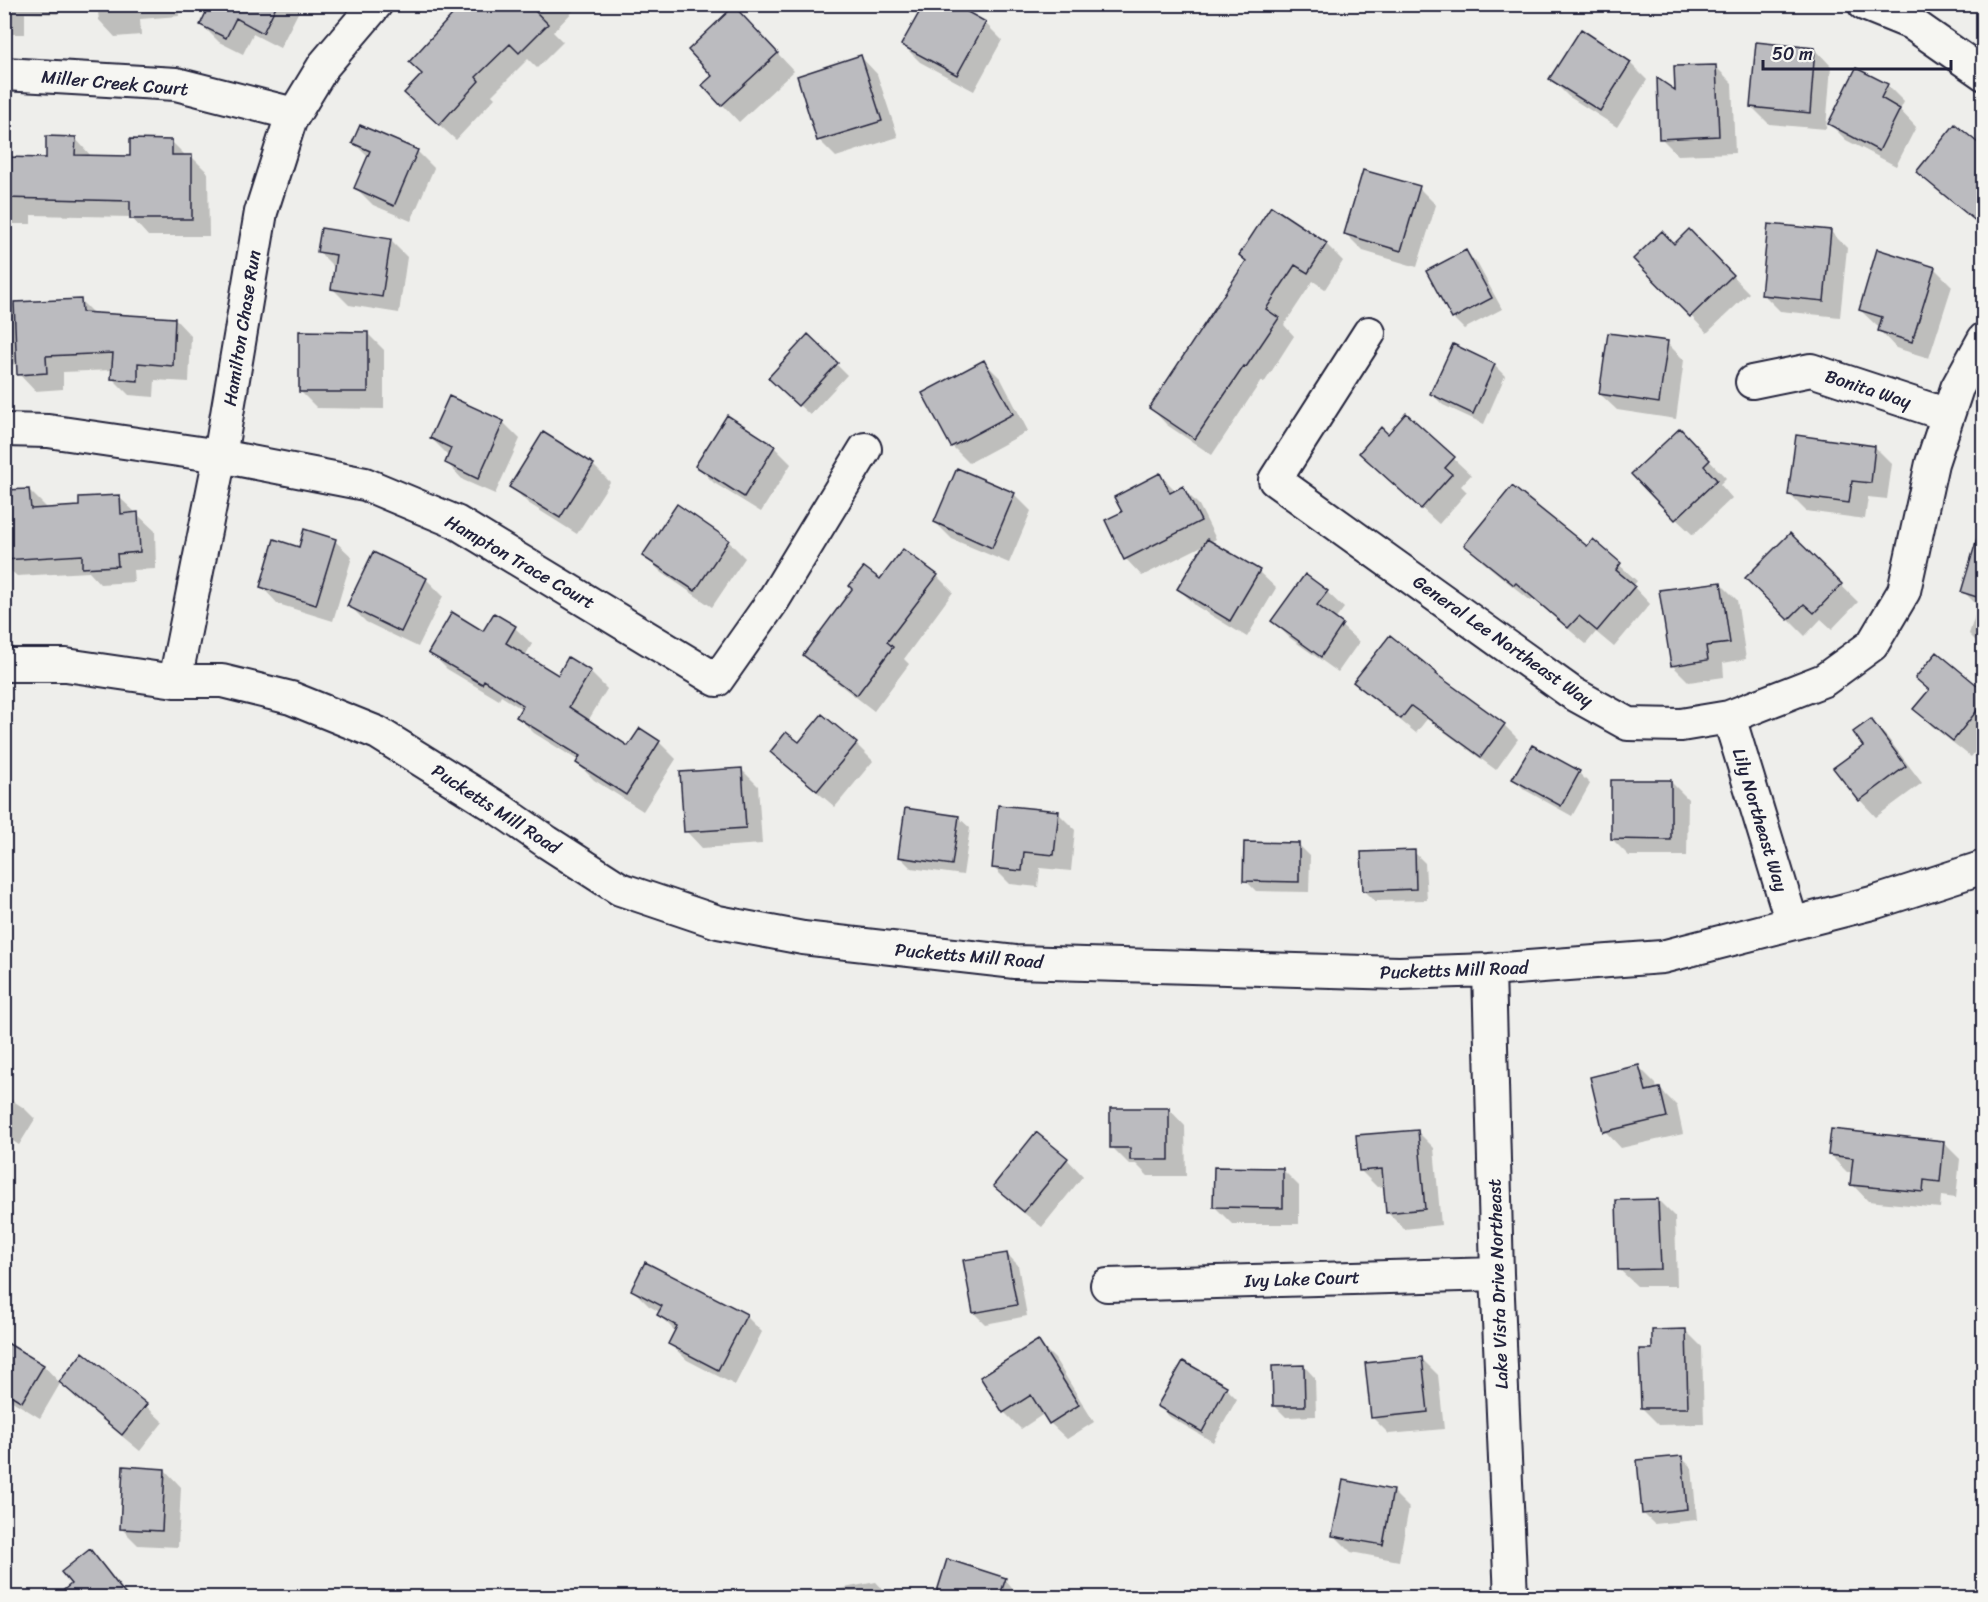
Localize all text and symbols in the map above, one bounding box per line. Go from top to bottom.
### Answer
scale bar [1763,33,1950,71]
text: 50 m [1772,38,1813,70]
street label: Miller Creek Court [40,61,190,105]
street label: Hamilton Chase Run [214,247,270,408]
street label: Bonita Way [1821,360,1916,418]
street label: Hampton Trace Court [439,506,601,618]
street label: General Lee Northeast Way [1406,566,1601,716]
street label: Lily Northeast Way [1723,744,1797,896]
street label: Pucketts Mill Road [425,755,568,864]
street label: Pucketts Mill Road [894,934,1046,979]
street label: Pucketts Mill Road [1379,951,1530,989]
street label: Lake Vista Drive Northeast [1478,1178,1518,1390]
street label: Ivy Lake Court [1243,1261,1360,1297]

